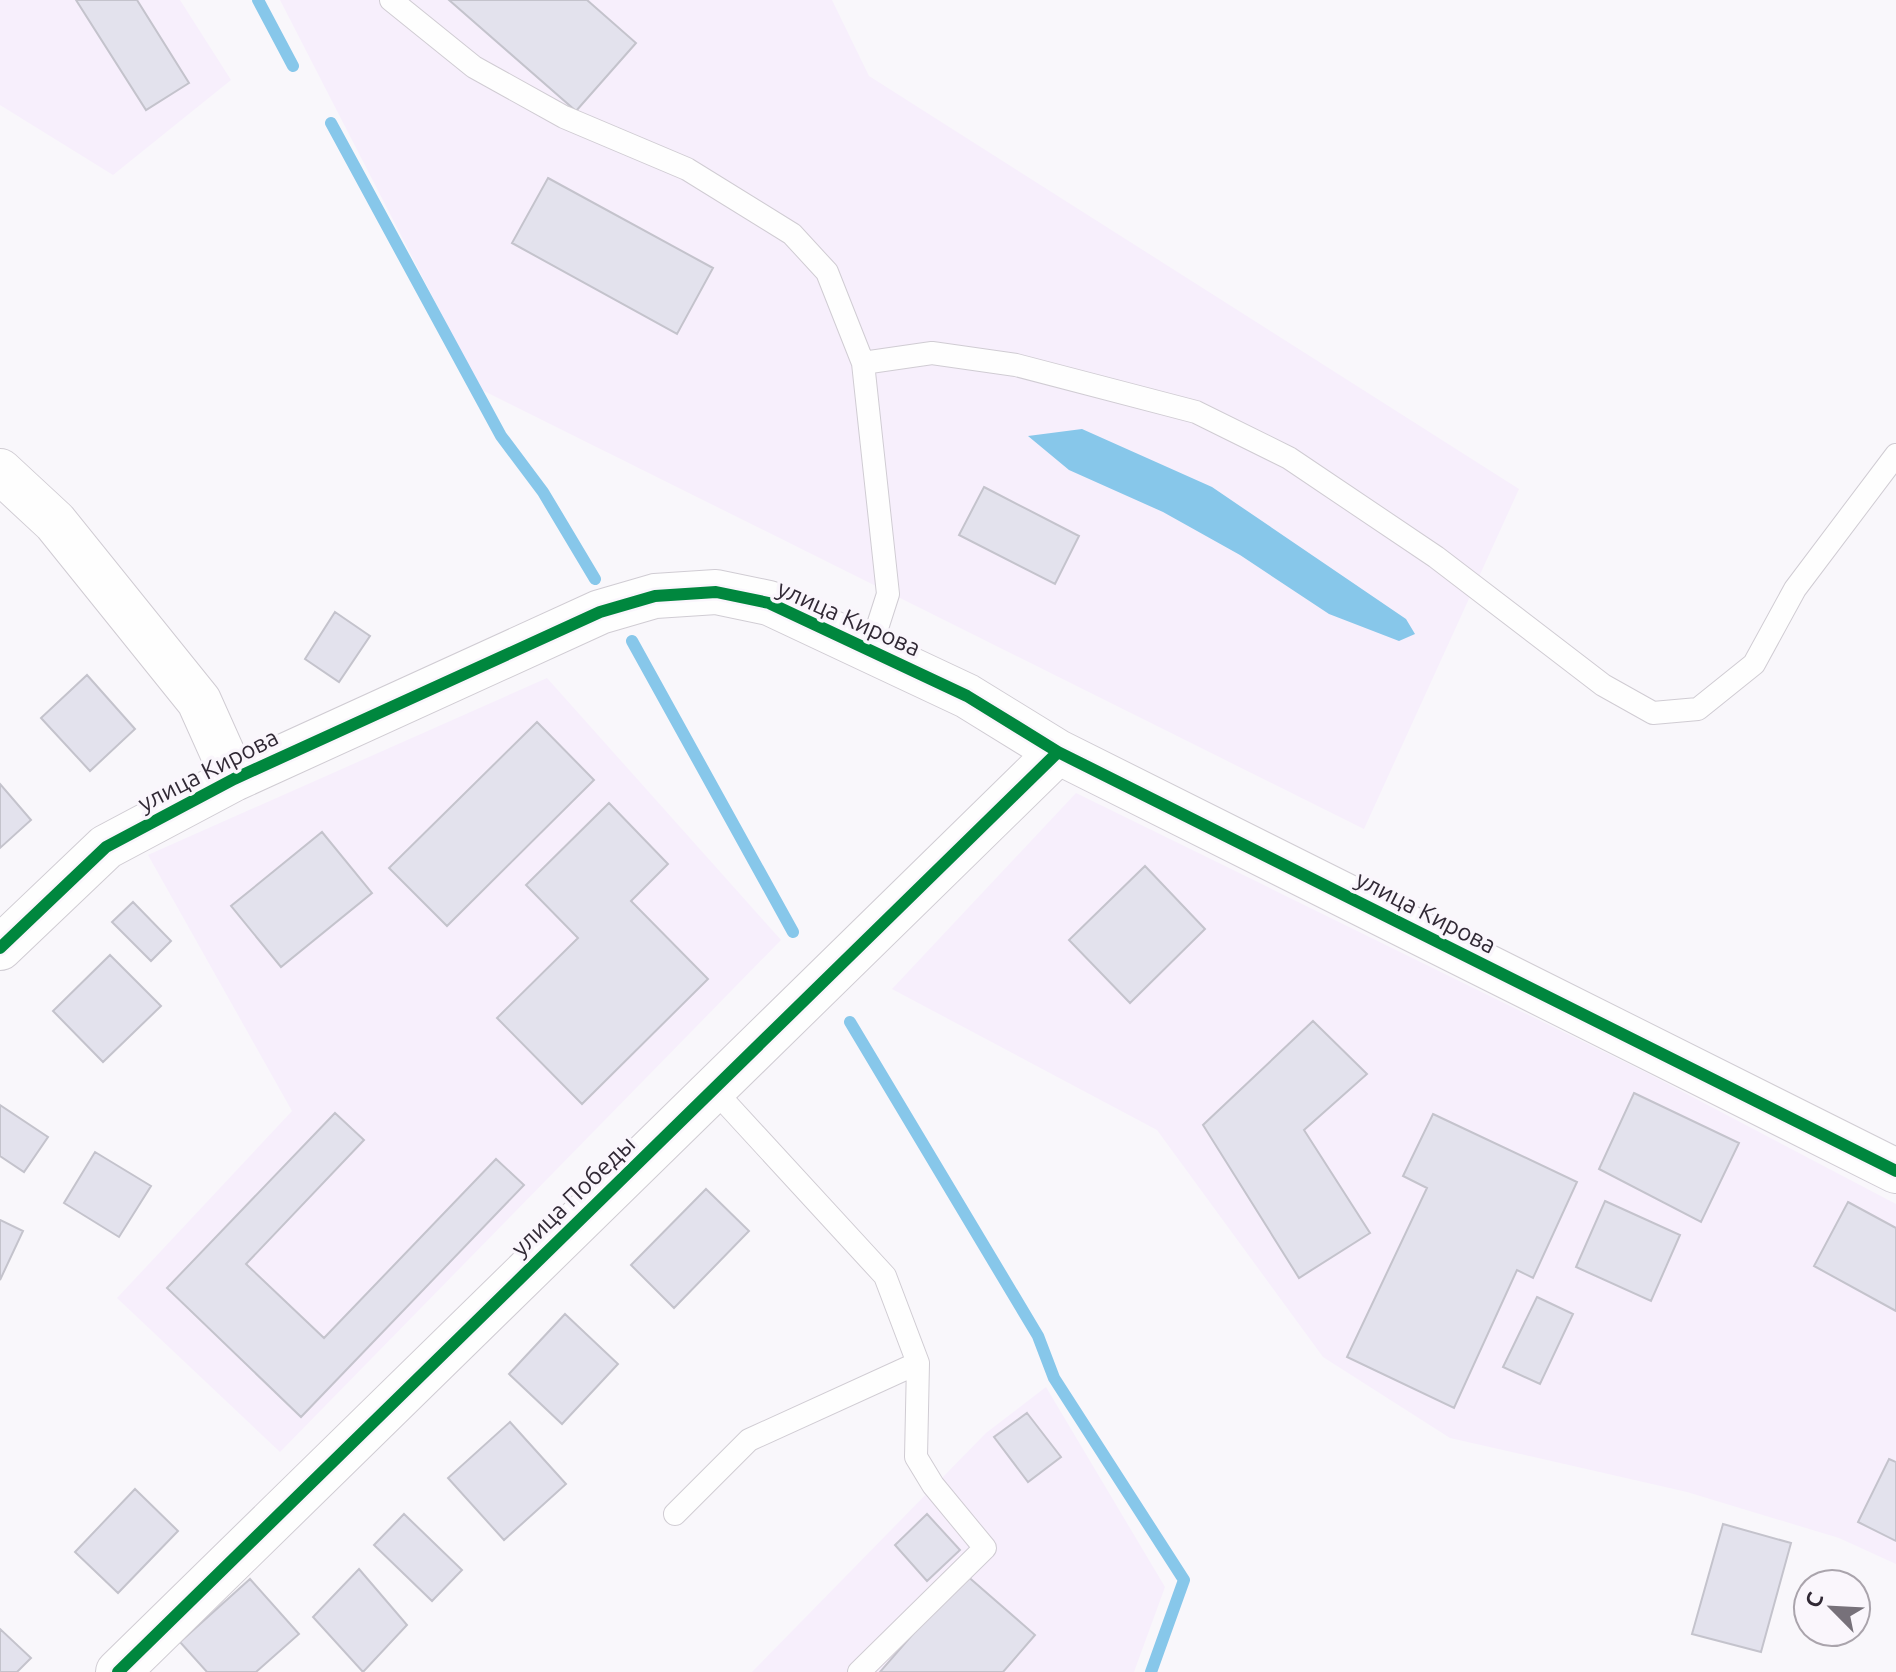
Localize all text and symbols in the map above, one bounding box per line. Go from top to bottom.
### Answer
street label: улица Кирова [773,574,925,662]
street label: улица Кирова [133,723,283,817]
street label: улица Кирова [1351,865,1501,959]
street label: улица Победы [506,1130,640,1262]
north arrow [1792,1568,1872,1648]
text: С [1799,1588,1828,1611]

